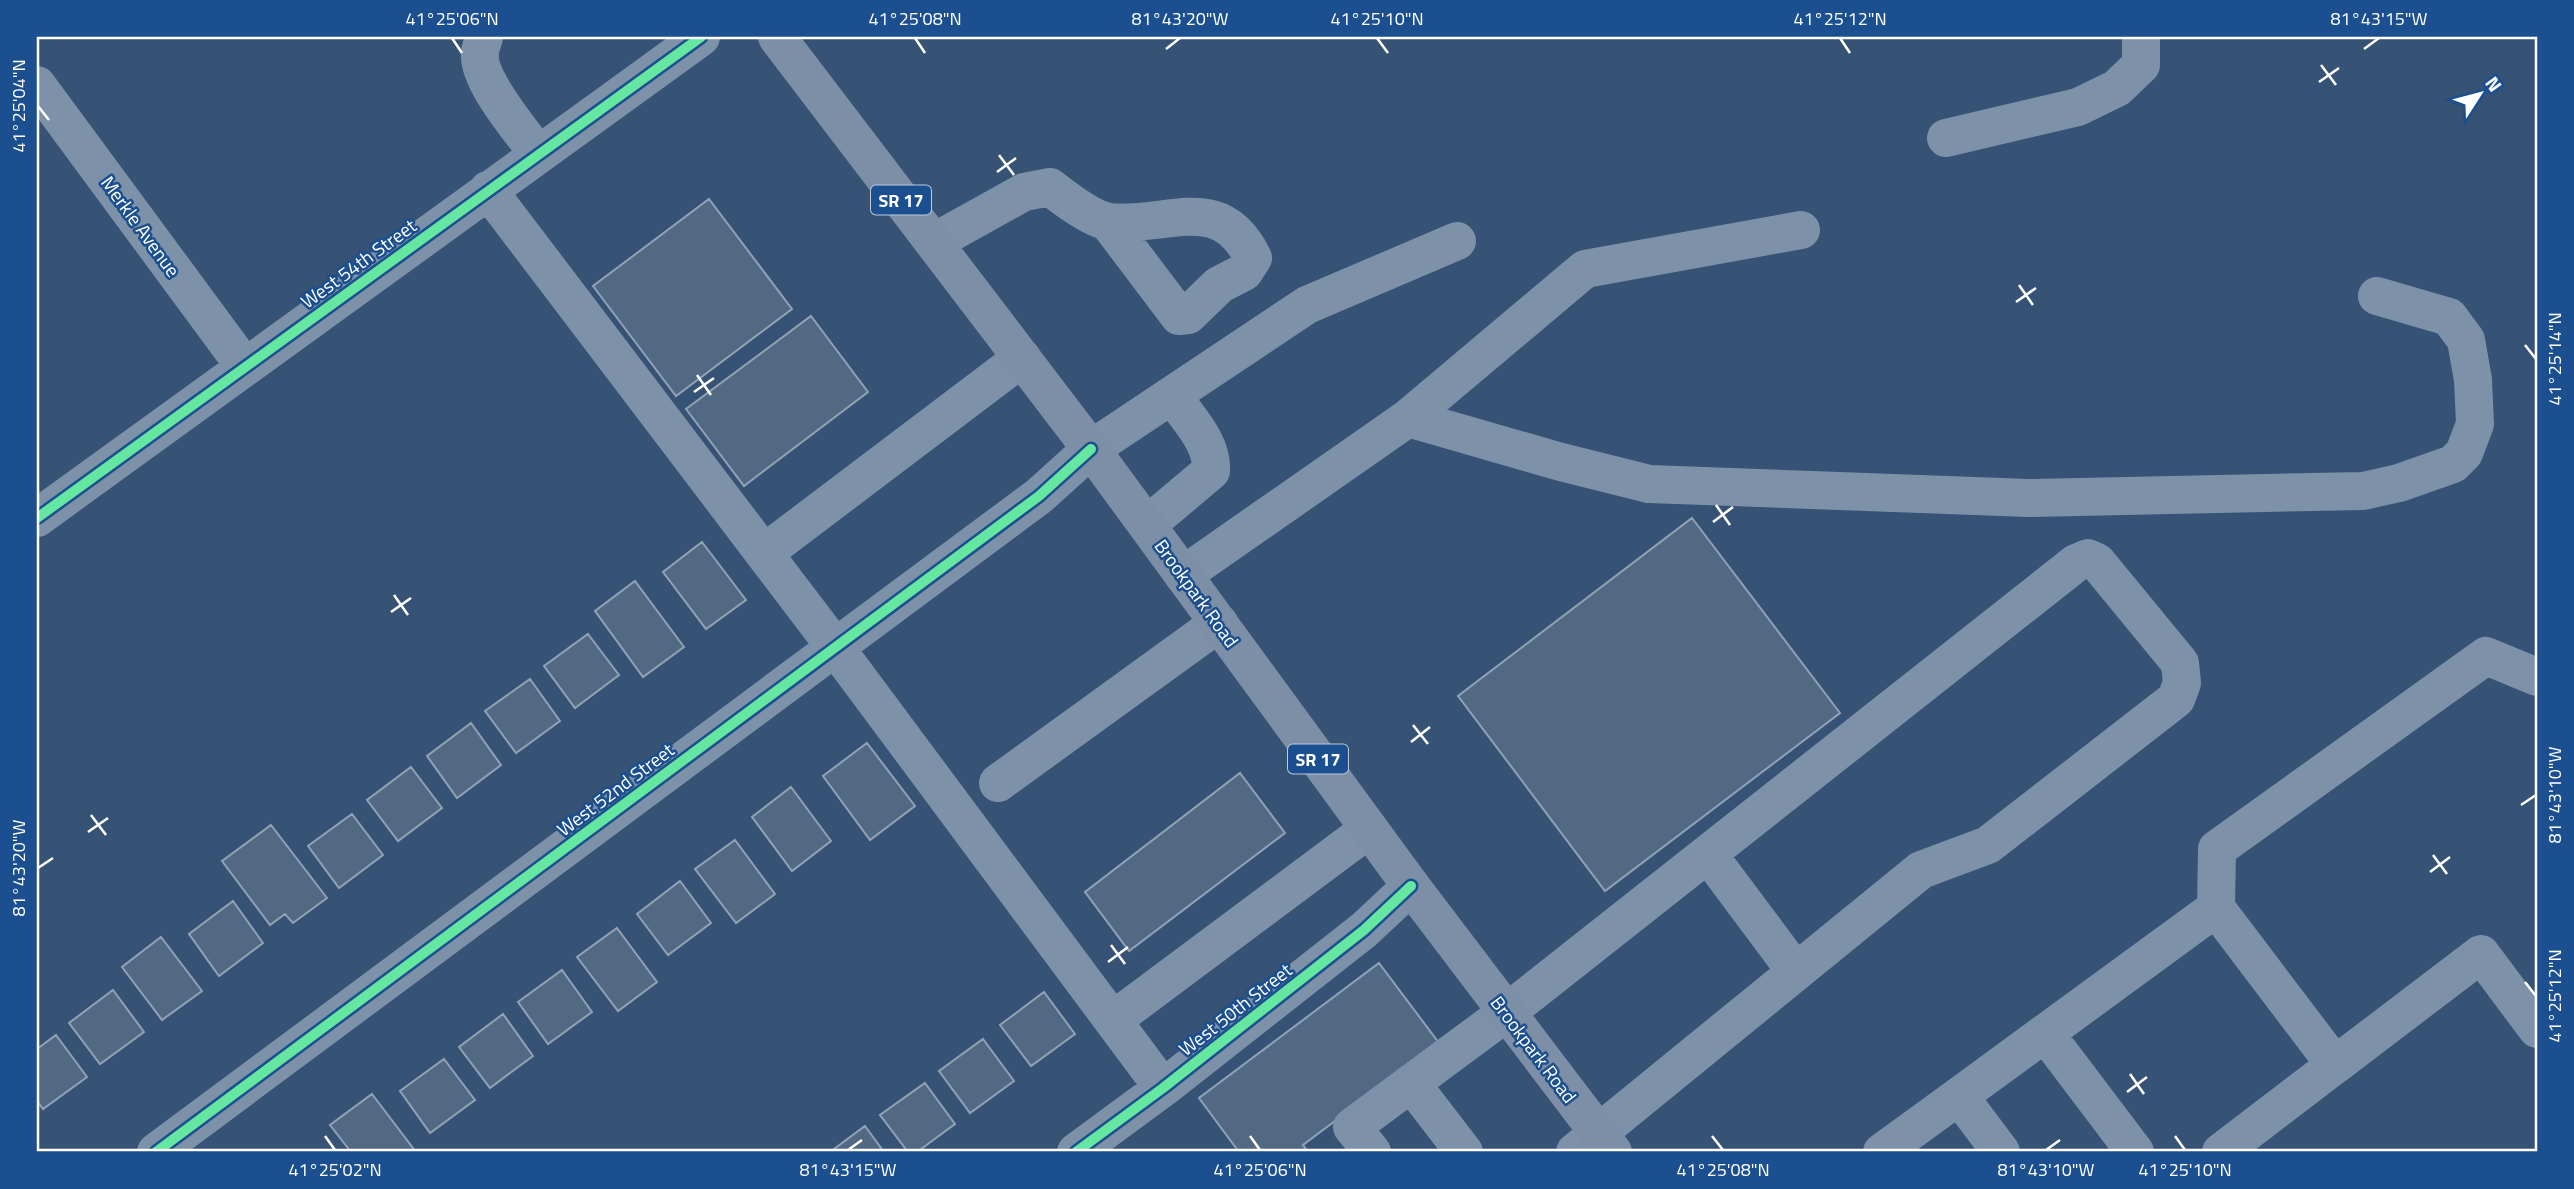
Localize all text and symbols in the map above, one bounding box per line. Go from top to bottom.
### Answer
text: 41°25'06"N [405,5,499,32]
text: 41°25'08"N [868,5,962,32]
text: 81°43'20"W [1132,5,1229,32]
text: 41°25'10"N [1330,5,1424,32]
text: 41°25'12"N [1793,5,1887,32]
text: 81°43'15"W [2331,5,2428,32]
text: 41°25'04"N [5,59,32,153]
north arrow [2444,60,2514,130]
text: N [2479,70,2510,98]
street label: Merkle Avenue [94,169,188,283]
road number: SR 17 [871,186,931,215]
street label: West 54th Street [294,211,422,315]
text: 41°25'14"N [2541,312,2568,406]
street label: Brookpark Road [1148,533,1246,653]
street label: West 52nd Street [550,735,680,843]
road number: SR 17 [1288,744,1348,774]
text: 81°43'10"W [2541,746,2568,843]
text: 81°43'20"W [5,819,32,916]
text: 41°25'12"N [2541,949,2568,1043]
street label: West 50th Street [1172,955,1298,1063]
street label: Brookpark Road [1484,989,1584,1109]
text: 41°25'02"N [288,1156,382,1183]
text: 81°43'15"W [800,1156,897,1183]
text: 41°25'06"N [1213,1156,1307,1183]
text: 41°25'08"N [1676,1156,1770,1183]
text: 81°43'10"W [1998,1156,2095,1183]
text: 41°25'10"N [2138,1156,2232,1183]

